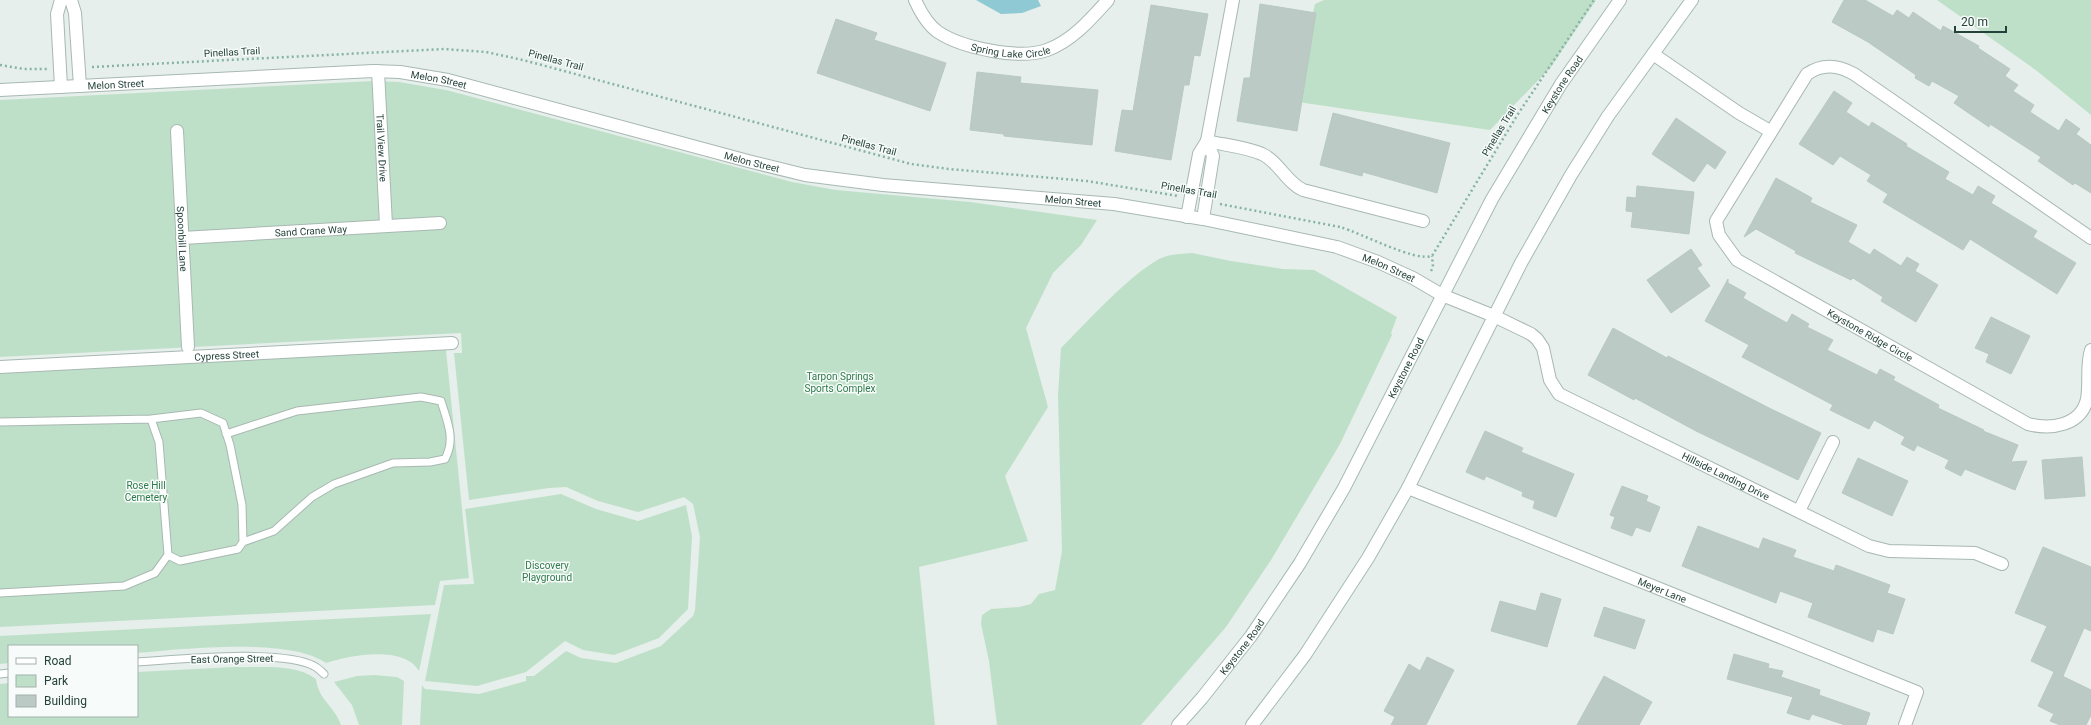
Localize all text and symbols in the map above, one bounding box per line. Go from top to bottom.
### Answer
scale bar [1955,8,2006,34]
text: 20 m [1961,15,1988,29]
street label: Spring Lake Circle [970,41,1052,59]
street label: Pinellas Trail [204,45,260,59]
street label: Pinellas Trail [527,47,585,73]
street label: Keystone Road [1539,53,1585,115]
street label: Melon Street [410,68,468,90]
street label: Melon Street [87,77,144,91]
street label: Pinellas Trail [1480,104,1518,158]
street label: Trail View Drive [375,114,389,182]
street label: Pinellas Trail [840,132,898,158]
street label: Melon Street [723,149,781,174]
street label: Pinellas Trail [1160,180,1218,200]
street label: Melon Street [1044,193,1102,208]
street label: Spoonbill Lane [175,206,190,272]
street label: Sand Crane Way [274,223,347,238]
street label: Melon Street [1361,251,1418,284]
street label: Keystone Ridge Circle [1825,307,1915,363]
street label: Keystone Road [1385,336,1426,400]
street label: Cypress Street [194,348,259,362]
park label: Tarpon Springs Sports Complex [804,371,876,394]
street label: Hillside Landing Drive [1680,450,1771,502]
park label: Rose Hill Cemetery [125,480,168,503]
park label: Discovery Playground [522,560,572,583]
street label: Meyer Lane [1636,575,1688,605]
street label: Keystone Road [1217,617,1266,677]
legend [8,645,138,717]
street label: East Orange Street [190,653,274,665]
text: Road [44,654,72,668]
text: Park [44,674,69,688]
text: Building [44,694,87,708]

